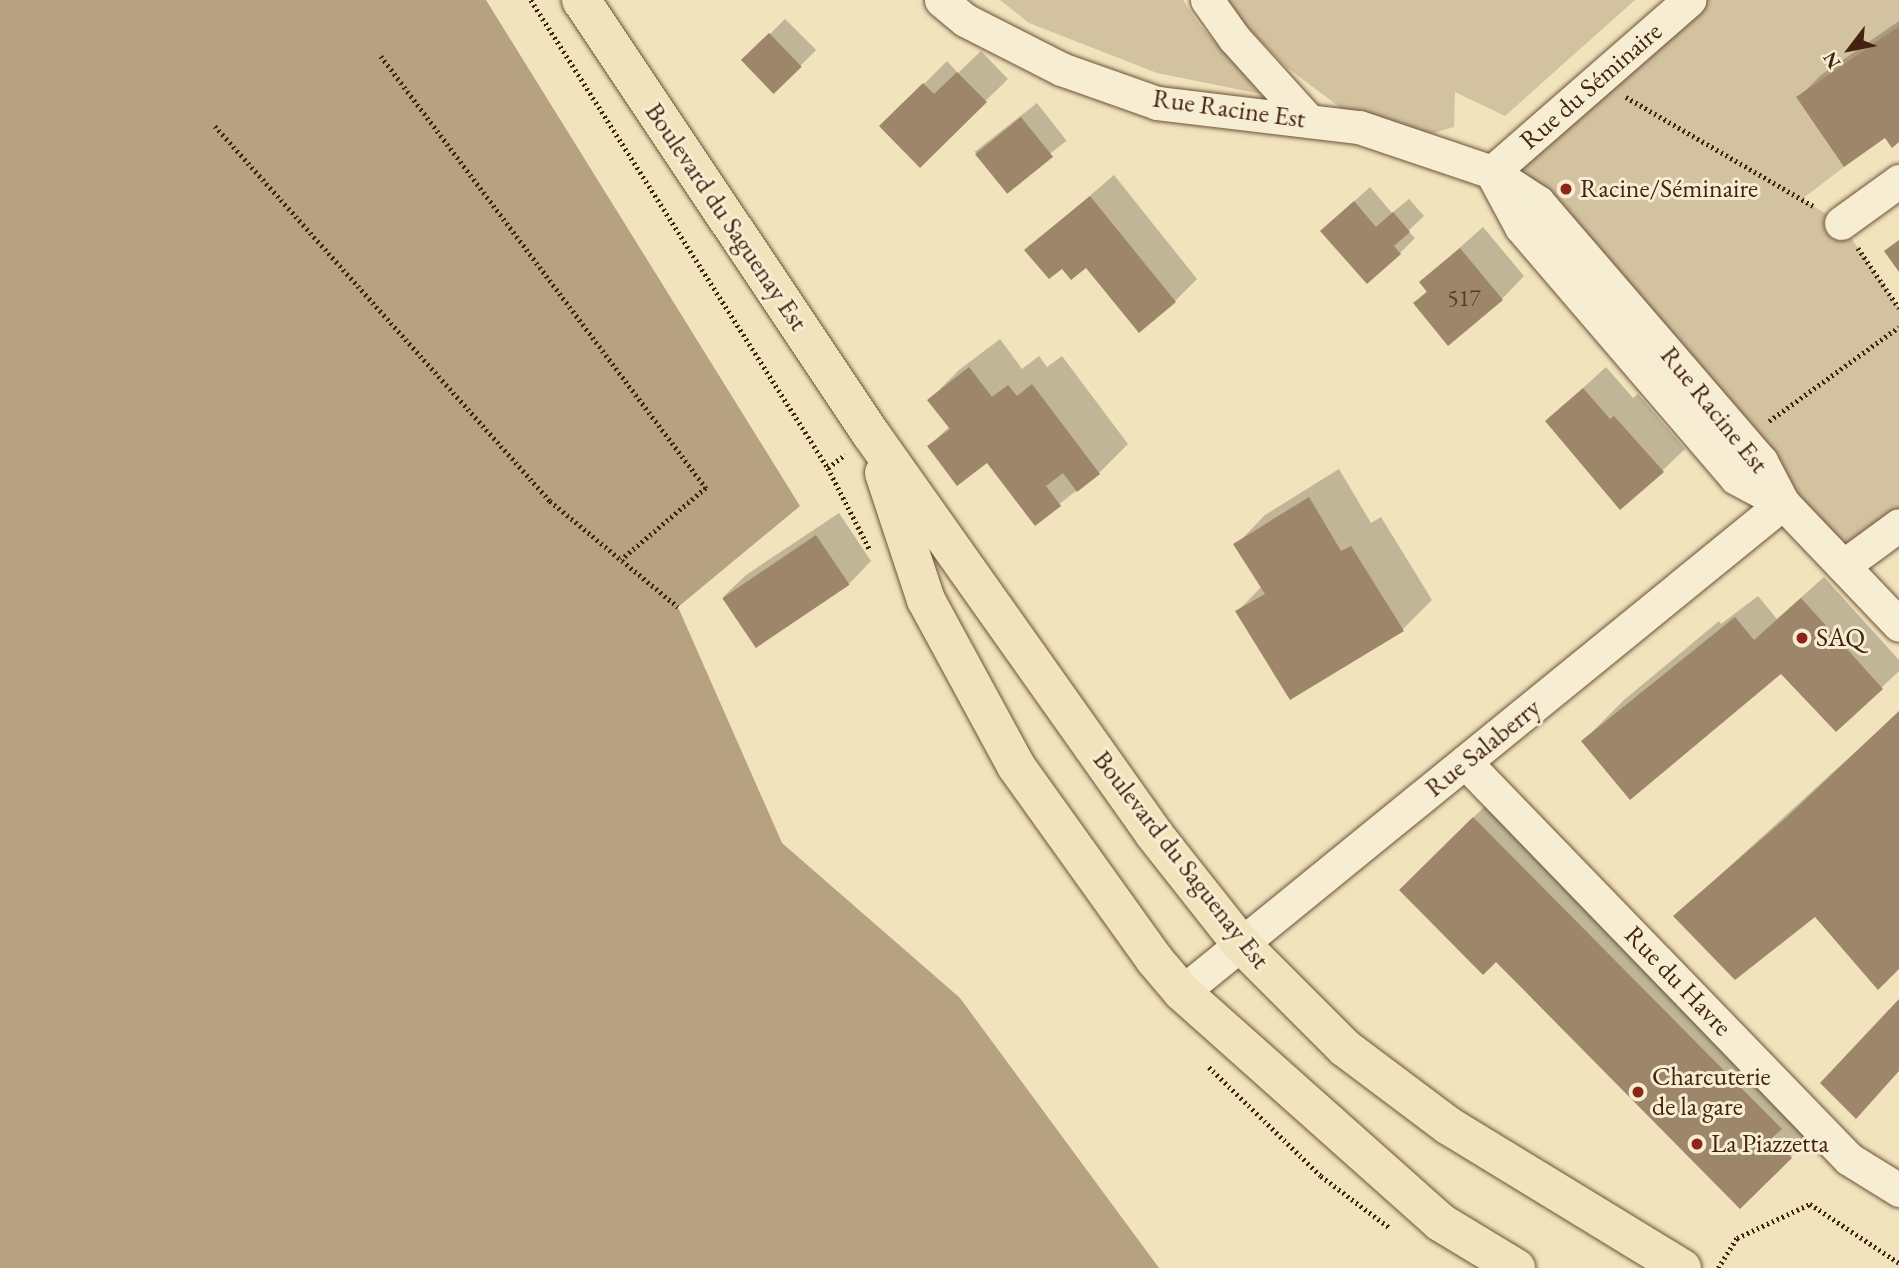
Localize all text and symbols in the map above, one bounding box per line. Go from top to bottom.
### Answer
north arrow [1815,14,1885,84]
street label: Rue du Séminaire [1514,16,1668,156]
text: N [1817,47,1846,74]
street label: Rue Racine Est [1151,83,1307,135]
street label: Boulevard du Saguenay Est [638,97,814,337]
place label: Racine/Séminaire [1580,173,1758,205]
marker: Racine/Séminaire [1558,181,1574,197]
house number: 517 [1447,284,1481,312]
street label: Rue Racine Est [1654,340,1774,480]
place label: SAQ [1816,622,1865,654]
marker: SAQ [1794,630,1810,646]
street label: Rue Salaberry [1419,692,1547,804]
street label: Boulevard du Saguenay Est [1086,745,1276,975]
street label: Rue du Havre [1618,920,1738,1042]
place label: Charcuterie de la gare [1652,1061,1771,1122]
marker: Charcuterie de la gare [1630,1084,1646,1100]
place label: La Piazzetta [1711,1128,1829,1160]
marker: La Piazzetta [1689,1136,1705,1152]

